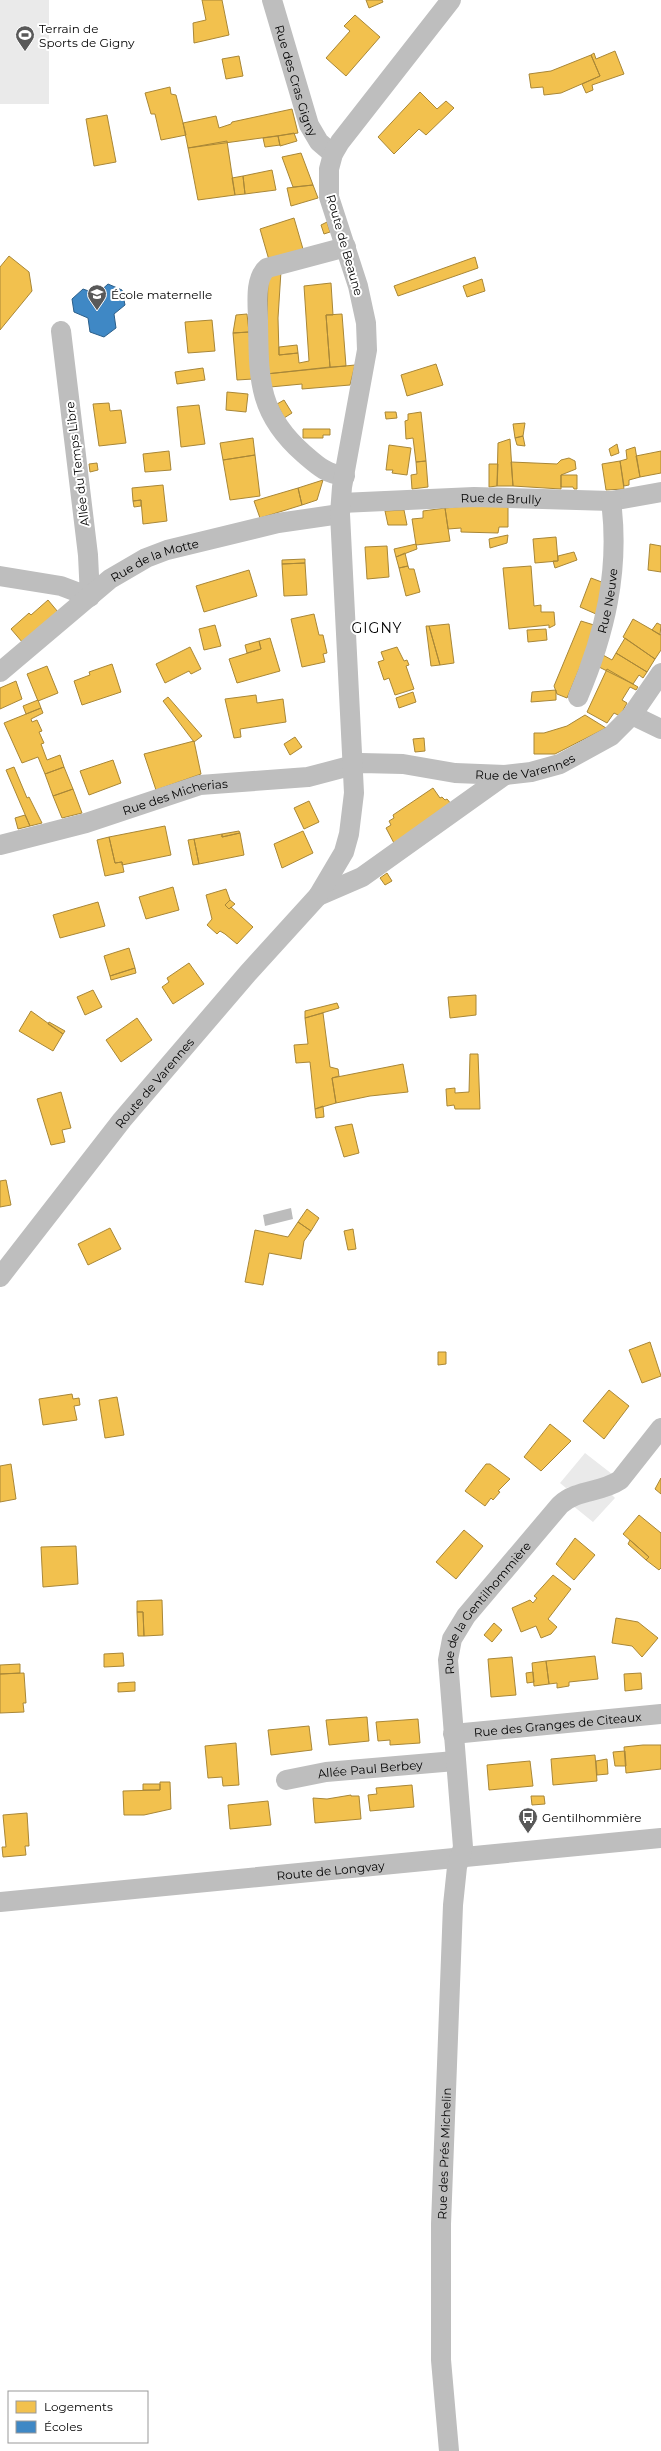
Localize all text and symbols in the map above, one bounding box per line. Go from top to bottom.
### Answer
place label: Terrain de Sports de Gigny [39,21,135,50]
street label: Rue des Cras Gigny [272,23,322,139]
sports icon: Terrain de Sports de Gigny [14,24,36,52]
street label: Route de Beaune [323,193,367,297]
school or university icon: École maternelle [86,283,108,311]
place label: École maternelle [111,287,212,302]
street label: Allée du Temps Libre [62,401,92,527]
street label: Rue de Brully [460,489,542,506]
street label: Rue de la Motte [108,535,200,585]
street label: Rue Neuve [594,567,620,635]
district label: GIGNY [352,619,402,637]
street label: Rue de Varennes [475,750,578,783]
street label: Rue des Micherias [120,775,228,818]
street label: Route de Varennes [111,1034,197,1131]
street label: Rue de la Gentilhommière [440,1538,534,1675]
street label: Rue des Granges de Citeaux [473,1708,643,1739]
street label: Allée Paul Berbey [316,1756,424,1781]
bus stop icon: Gentilhommière [517,1806,539,1834]
place label: Gentilhommière [542,1810,641,1825]
street label: Route de Longvay [276,1857,386,1883]
street label: Rue des Prés Michelin [434,2087,454,2220]
legend [8,2391,148,2443]
text: Logements [44,2399,113,2414]
text: Écoles [44,2419,83,2434]

